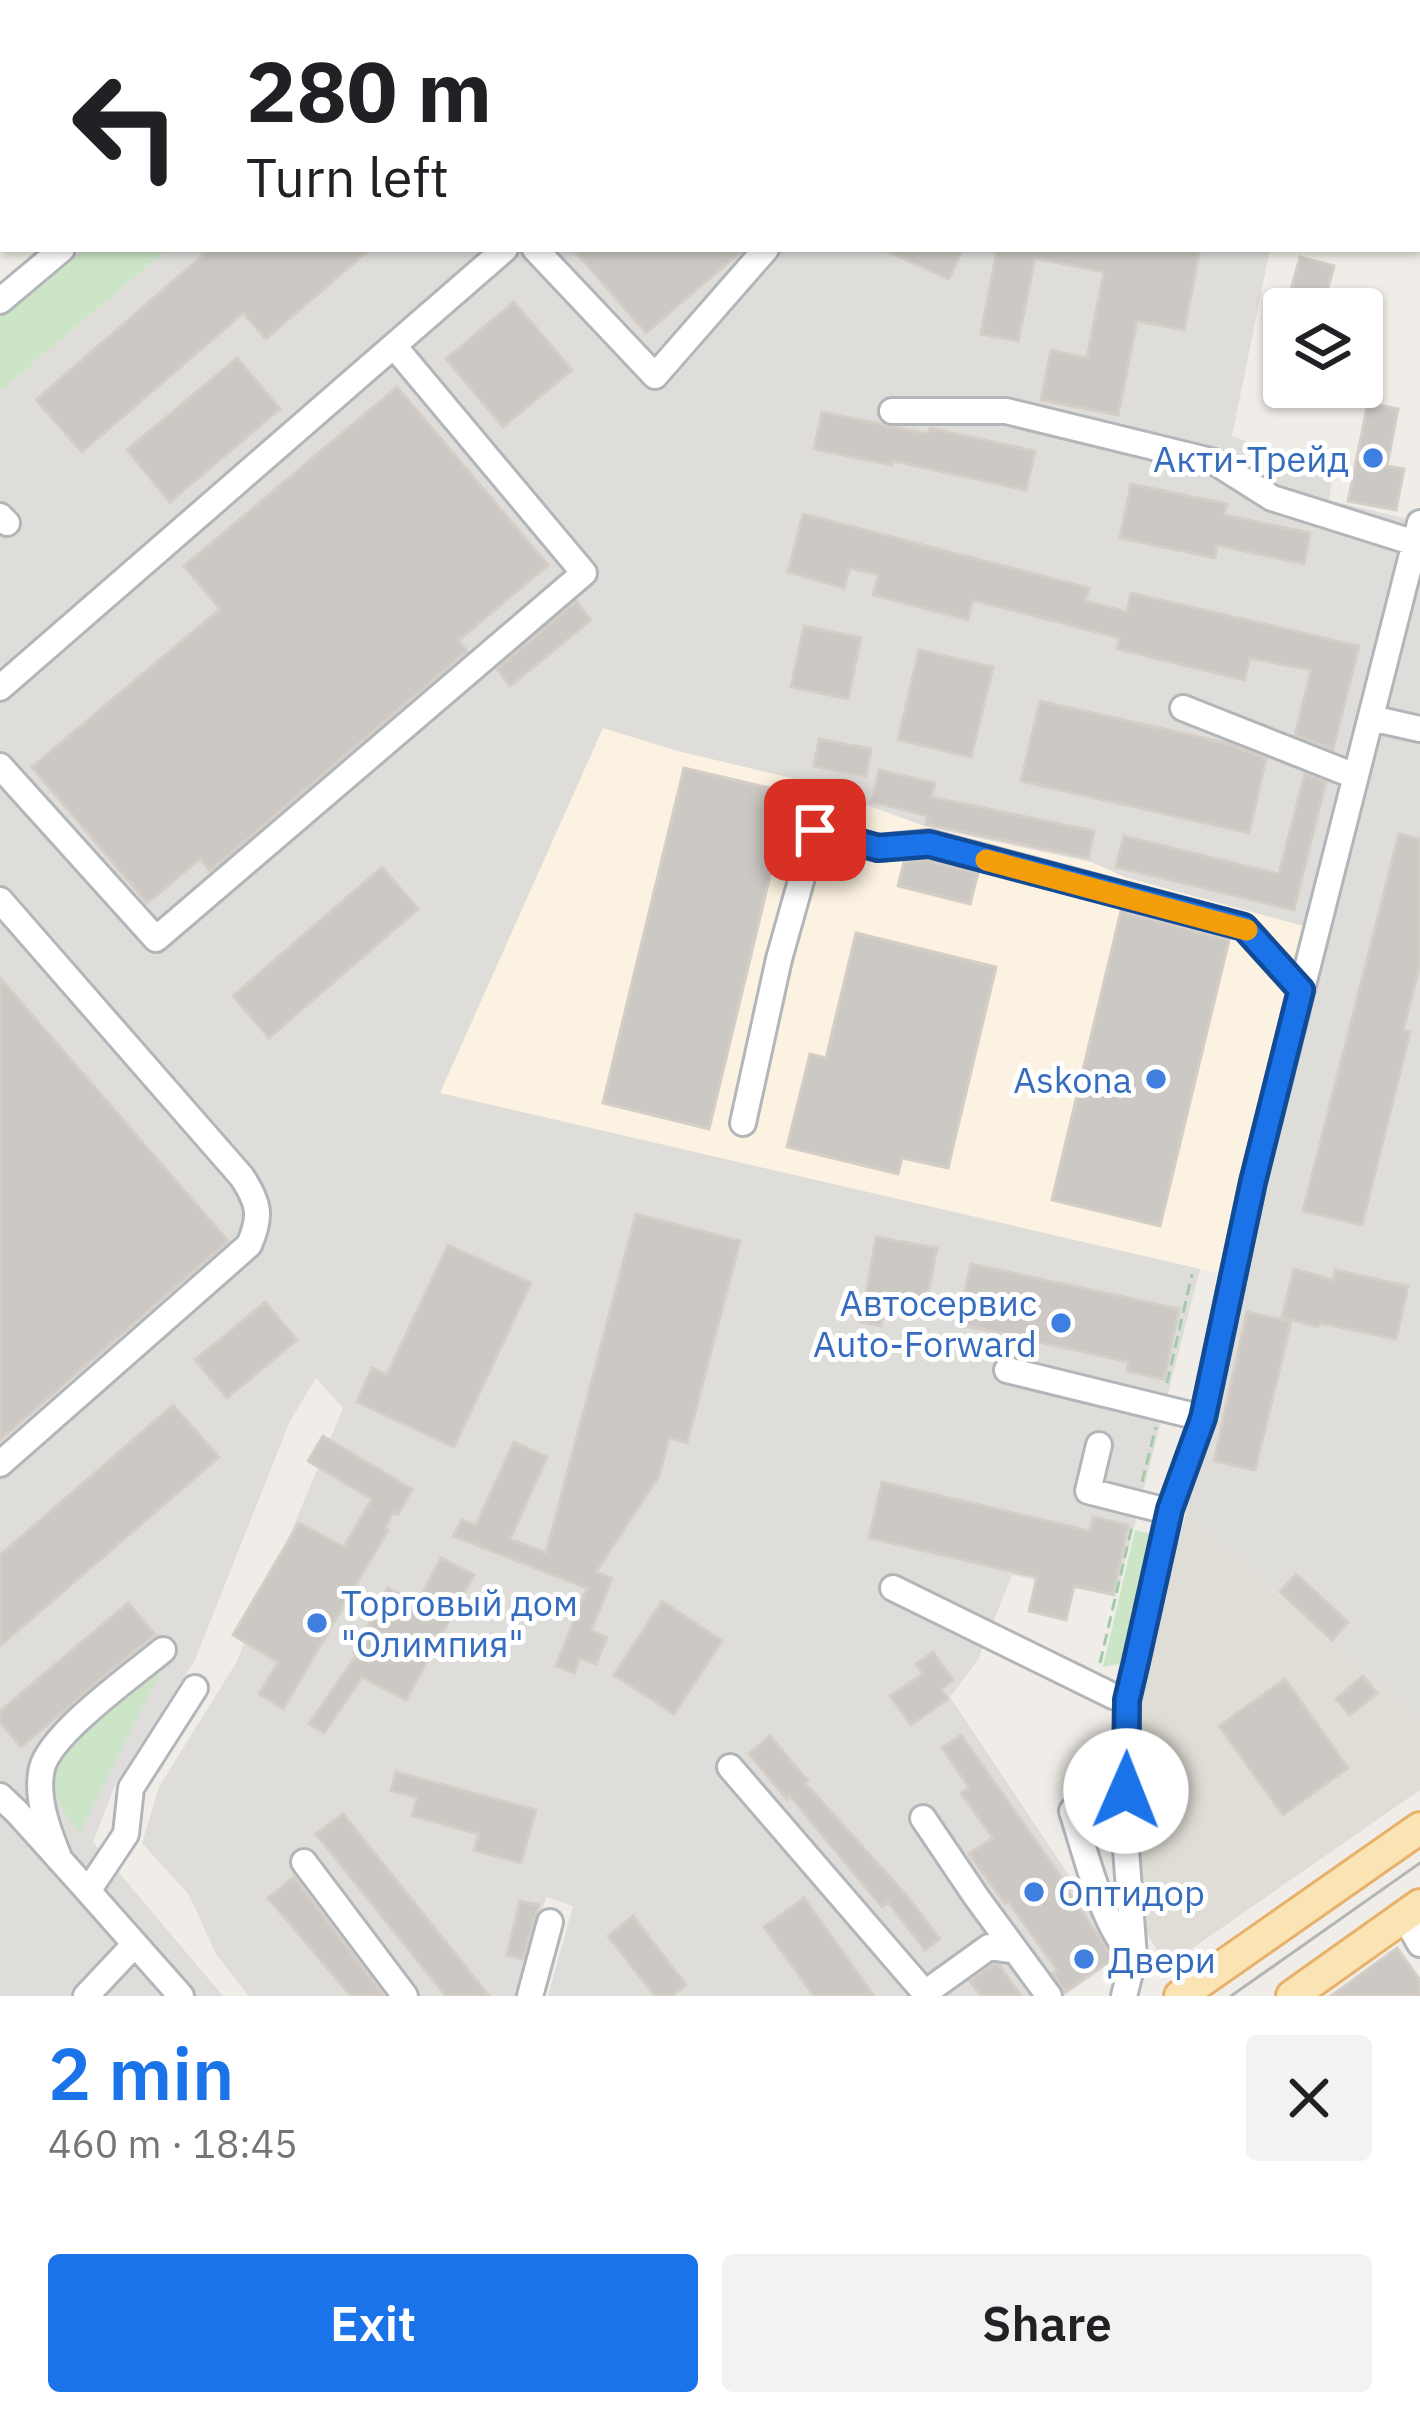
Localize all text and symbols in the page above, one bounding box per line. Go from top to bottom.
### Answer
text: 280 m [246,36,492,145]
icon: left [48,48,204,204]
text: Turn left [246,142,449,212]
map controls [1263,288,1383,408]
button: layers [1263,288,1383,408]
place label: Акти-Трейд [1153,435,1349,482]
marker: Акти-Трейд [1360,445,1386,471]
pin [764,779,866,881]
icon: arrive [782,797,848,863]
place label: Askona [1013,1056,1132,1103]
marker: Askona [1143,1066,1169,1092]
place label: Автосервис Auto-Forward [813,1279,1037,1367]
marker: Автосервис Auto-Forward [1048,1310,1074,1336]
place label: Торговый дом "Олимпия" [341,1579,578,1667]
marker: Торговый дом "Олимпия" [304,1610,330,1636]
position arrow [1063,1728,1189,1854]
place label: Оптидор [1058,1869,1205,1916]
marker: Оптидор [1021,1879,1047,1905]
place label: Двери [1108,1936,1216,1983]
marker: Двери [1071,1946,1097,1972]
text: 2 min [48,2026,234,2120]
button: close [1246,2035,1372,2161]
text: 460 m · 18:45 [48,2118,298,2169]
button: Exit [48,2254,698,2392]
button: Share [722,2254,1372,2392]

